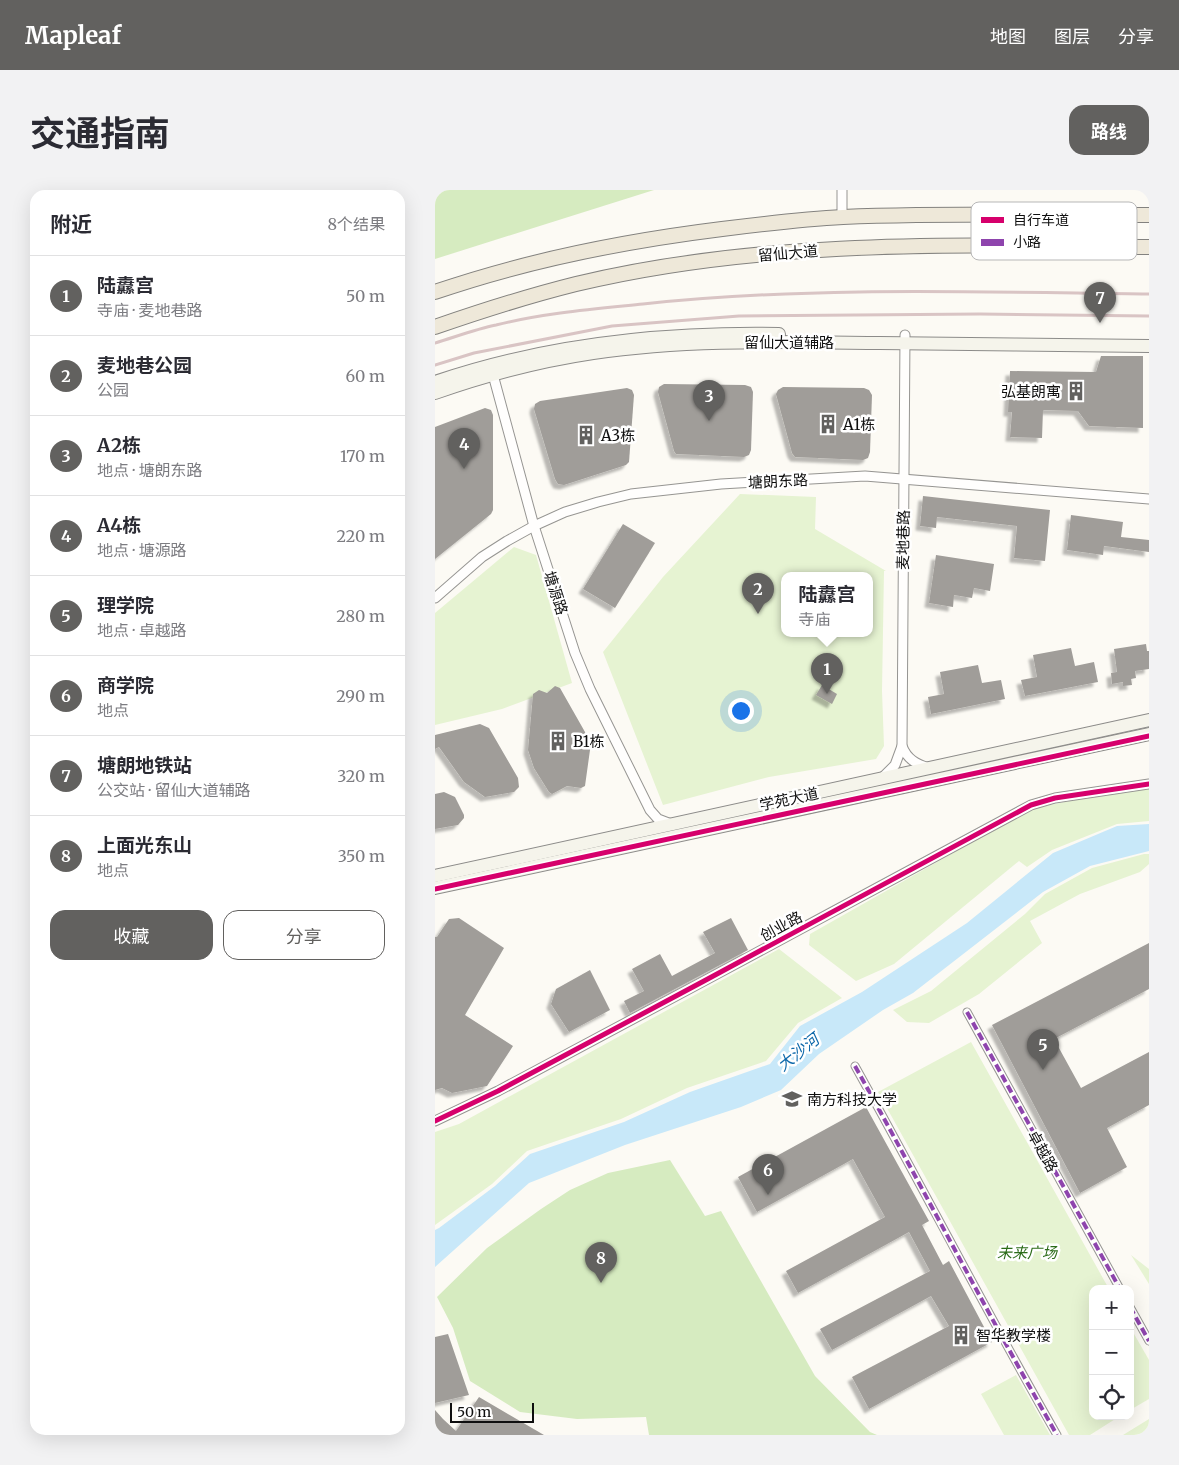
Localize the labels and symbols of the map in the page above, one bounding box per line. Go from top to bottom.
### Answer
legend [971,202,1137,260]
text: 自行车道 [1013,211,1069,229]
text: 小路 [1013,233,1041,251]
street label: 留仙大道 [757,241,819,265]
pin: 7 [1084,282,1116,323]
street label: 留仙大道辅路 [744,333,834,352]
pin: 3 [693,380,725,421]
building icon: 弘基朗寓 [1065,380,1087,402]
place label: 弘基朗寓 [1001,382,1061,401]
building icon: A1栋 [817,413,839,435]
place label: A1栋 [842,415,875,434]
building icon: A3栋 [575,424,597,446]
place label: A3栋 [600,426,635,445]
pin: 4 [448,428,480,469]
street label: 塘朗东路 [748,470,808,492]
street label: 麦地巷路 [893,510,913,570]
street label: 塘源路 [540,569,572,617]
pin: 2 [742,573,774,614]
pin: 1 [811,653,843,694]
your location [728,698,754,724]
building icon: B1栋 [547,730,569,752]
place label: B1栋 [573,732,605,751]
street label: 学苑大道 [758,783,820,815]
street label: 创业路 [757,907,805,945]
water label: 大沙河 [773,1027,825,1075]
pin: 5 [1027,1029,1059,1070]
school or university icon: 南方科技大学 [781,1088,803,1110]
place label: 南方科技大学 [807,1090,897,1109]
street label: 卓越路 [1024,1127,1062,1175]
pin: 6 [752,1154,784,1195]
pin: 8 [585,1242,617,1283]
park label: 未来广场 [997,1243,1059,1262]
building icon: 智华教学楼 [950,1324,972,1346]
place label: 智华教学楼 [976,1326,1051,1345]
scale bar [450,1400,534,1423]

